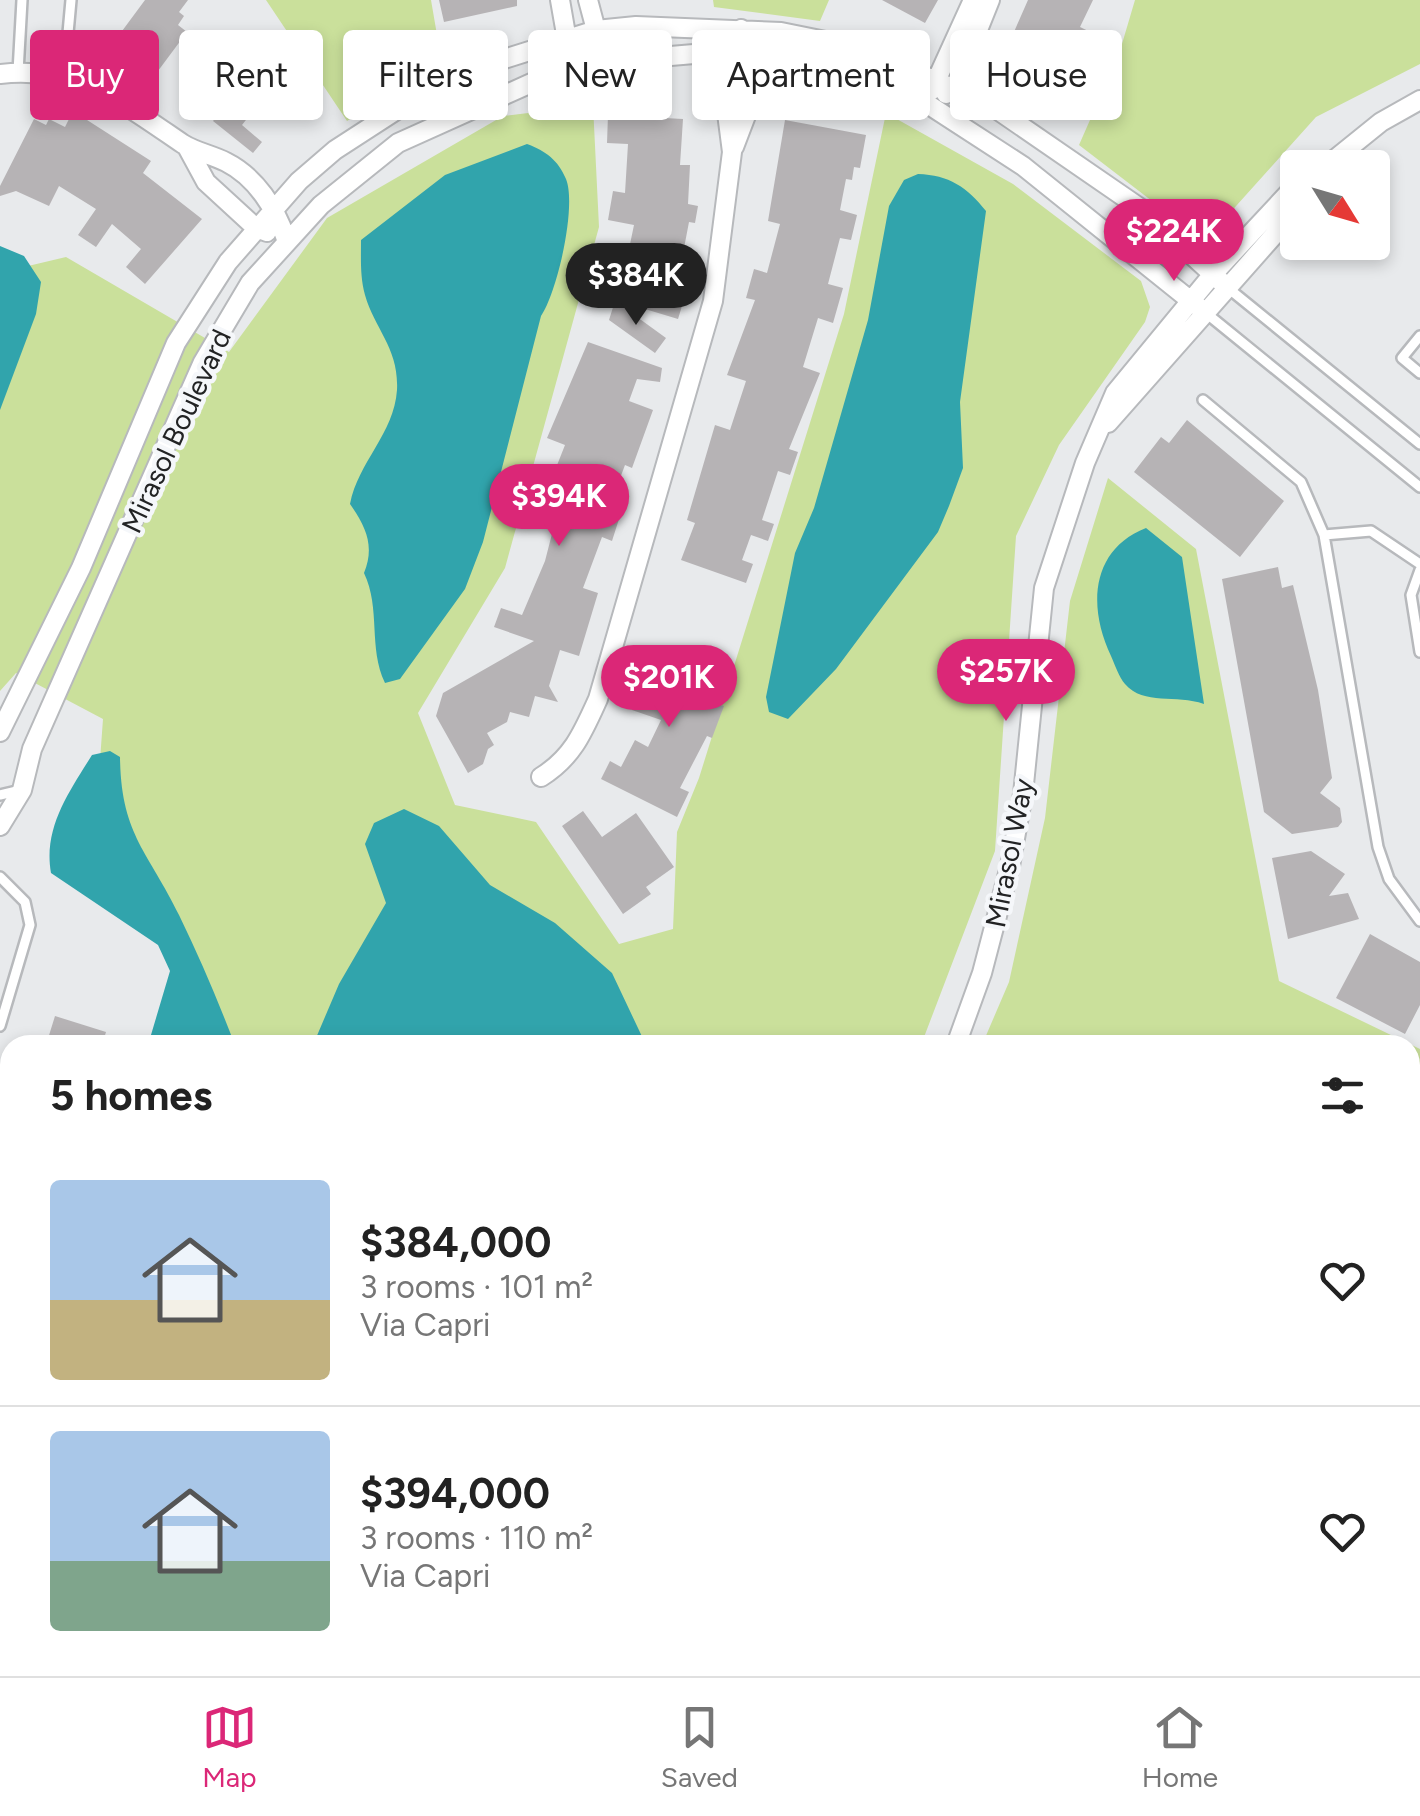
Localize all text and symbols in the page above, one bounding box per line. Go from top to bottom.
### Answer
chip: Buy [30,30,159,120]
chip: Rent [179,30,323,120]
chip: Filters [343,30,508,120]
chip: New [528,30,672,120]
chip: Apartment [692,30,930,120]
chip: House [950,30,1122,120]
north arrow [1280,150,1390,260]
map controls [1280,150,1390,260]
pin: $224K [1104,199,1244,284]
text: $224K [1126,212,1222,250]
pin: $384K [566,243,706,328]
text: $384K [588,256,684,294]
street label: Mirasol Boulevard [114,324,238,538]
pin: $394K [489,464,629,549]
text: $394K [511,477,607,515]
pin: $257K [936,639,1076,724]
pin: $201K [599,645,739,730]
text: $257K [959,652,1053,690]
text: $201K [623,658,715,696]
street label: Mirasol Way [978,775,1040,930]
icon: filters [1315,1068,1370,1123]
text: 5 homes [50,1070,212,1121]
text: $384,000 [360,1217,551,1268]
icon: home [130,1220,250,1340]
icon: heart [1315,1253,1370,1308]
text: 3 rooms · 101 m² [360,1268,593,1306]
text: Via Capri [360,1306,490,1344]
text: $394,000 [360,1468,550,1519]
icon: home [130,1471,250,1591]
icon: heart [1315,1504,1370,1559]
text: 3 rooms · 110 m² [360,1519,593,1557]
text: Via Capri [360,1557,490,1595]
tab: Map [202,1700,257,1794]
tab: Saved [661,1700,738,1794]
tab: Home [1142,1700,1218,1794]

